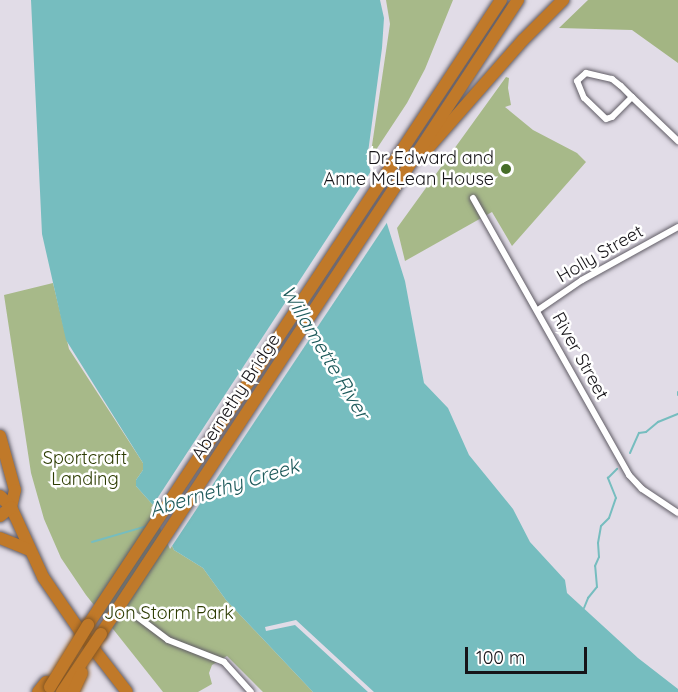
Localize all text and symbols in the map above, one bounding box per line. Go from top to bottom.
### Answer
place label: Dr. Edward and Anne McLean House [324,148,494,190]
marker: Dr. Edward and Anne McLean House [499,162,513,176]
street label: Holly Street [553,221,647,287]
water label: Willamette River [277,281,375,423]
street label: River Street [547,309,613,403]
street label: Abernethy Bridge [187,330,285,464]
park label: Sportcraft Landing [43,448,127,490]
water label: Abernethy Creek [146,453,302,521]
park label: Jon Storm Park [104,602,234,624]
scale bar [468,635,590,673]
text: 100 m [476,646,525,669]

